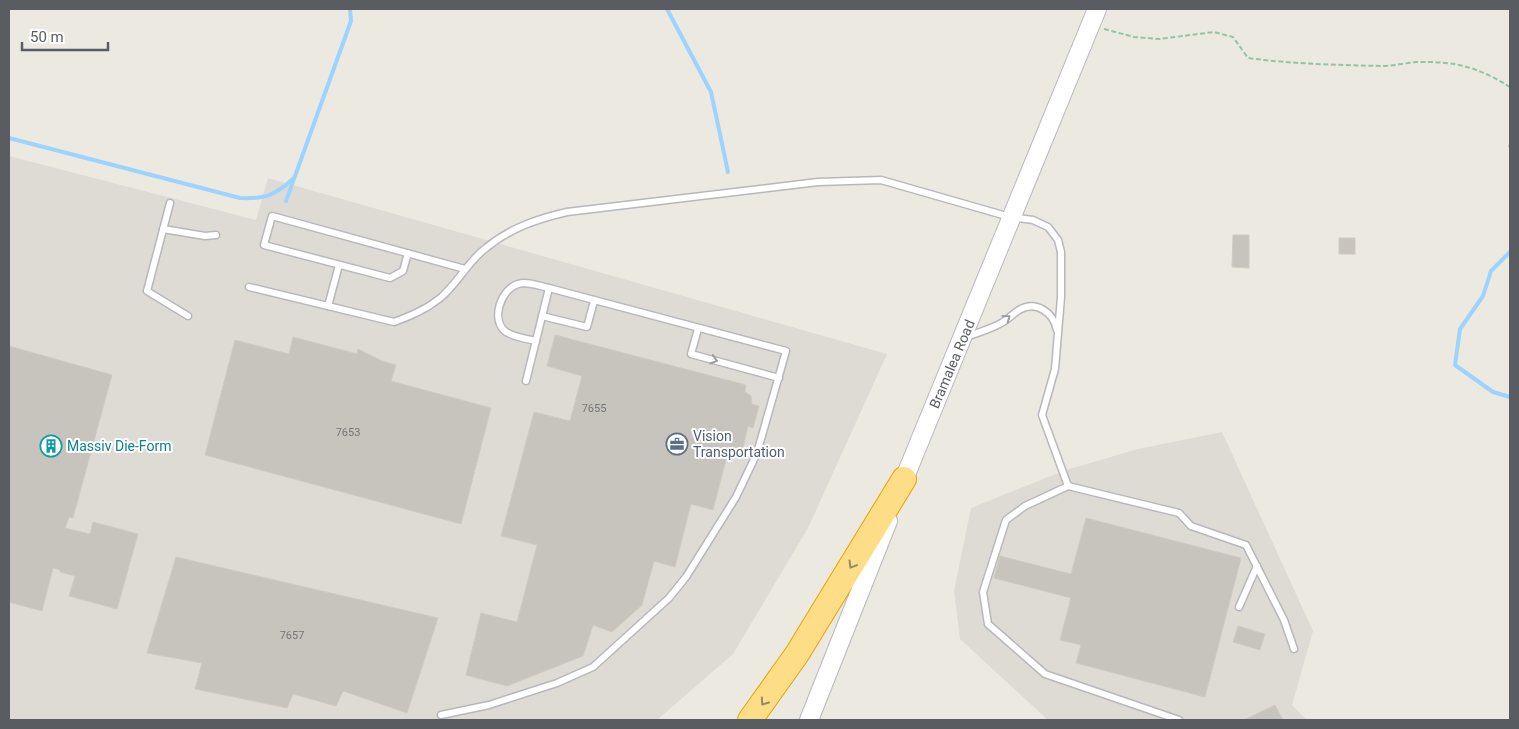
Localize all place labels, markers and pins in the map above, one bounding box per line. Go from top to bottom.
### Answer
place label: Vision Transportation [693,428,785,460]
office icon: Vision Transportation [665,432,689,456]
building icon: Massiv Die-Form [39,434,63,458]
place label: Massiv Die-Form [67,438,171,454]

